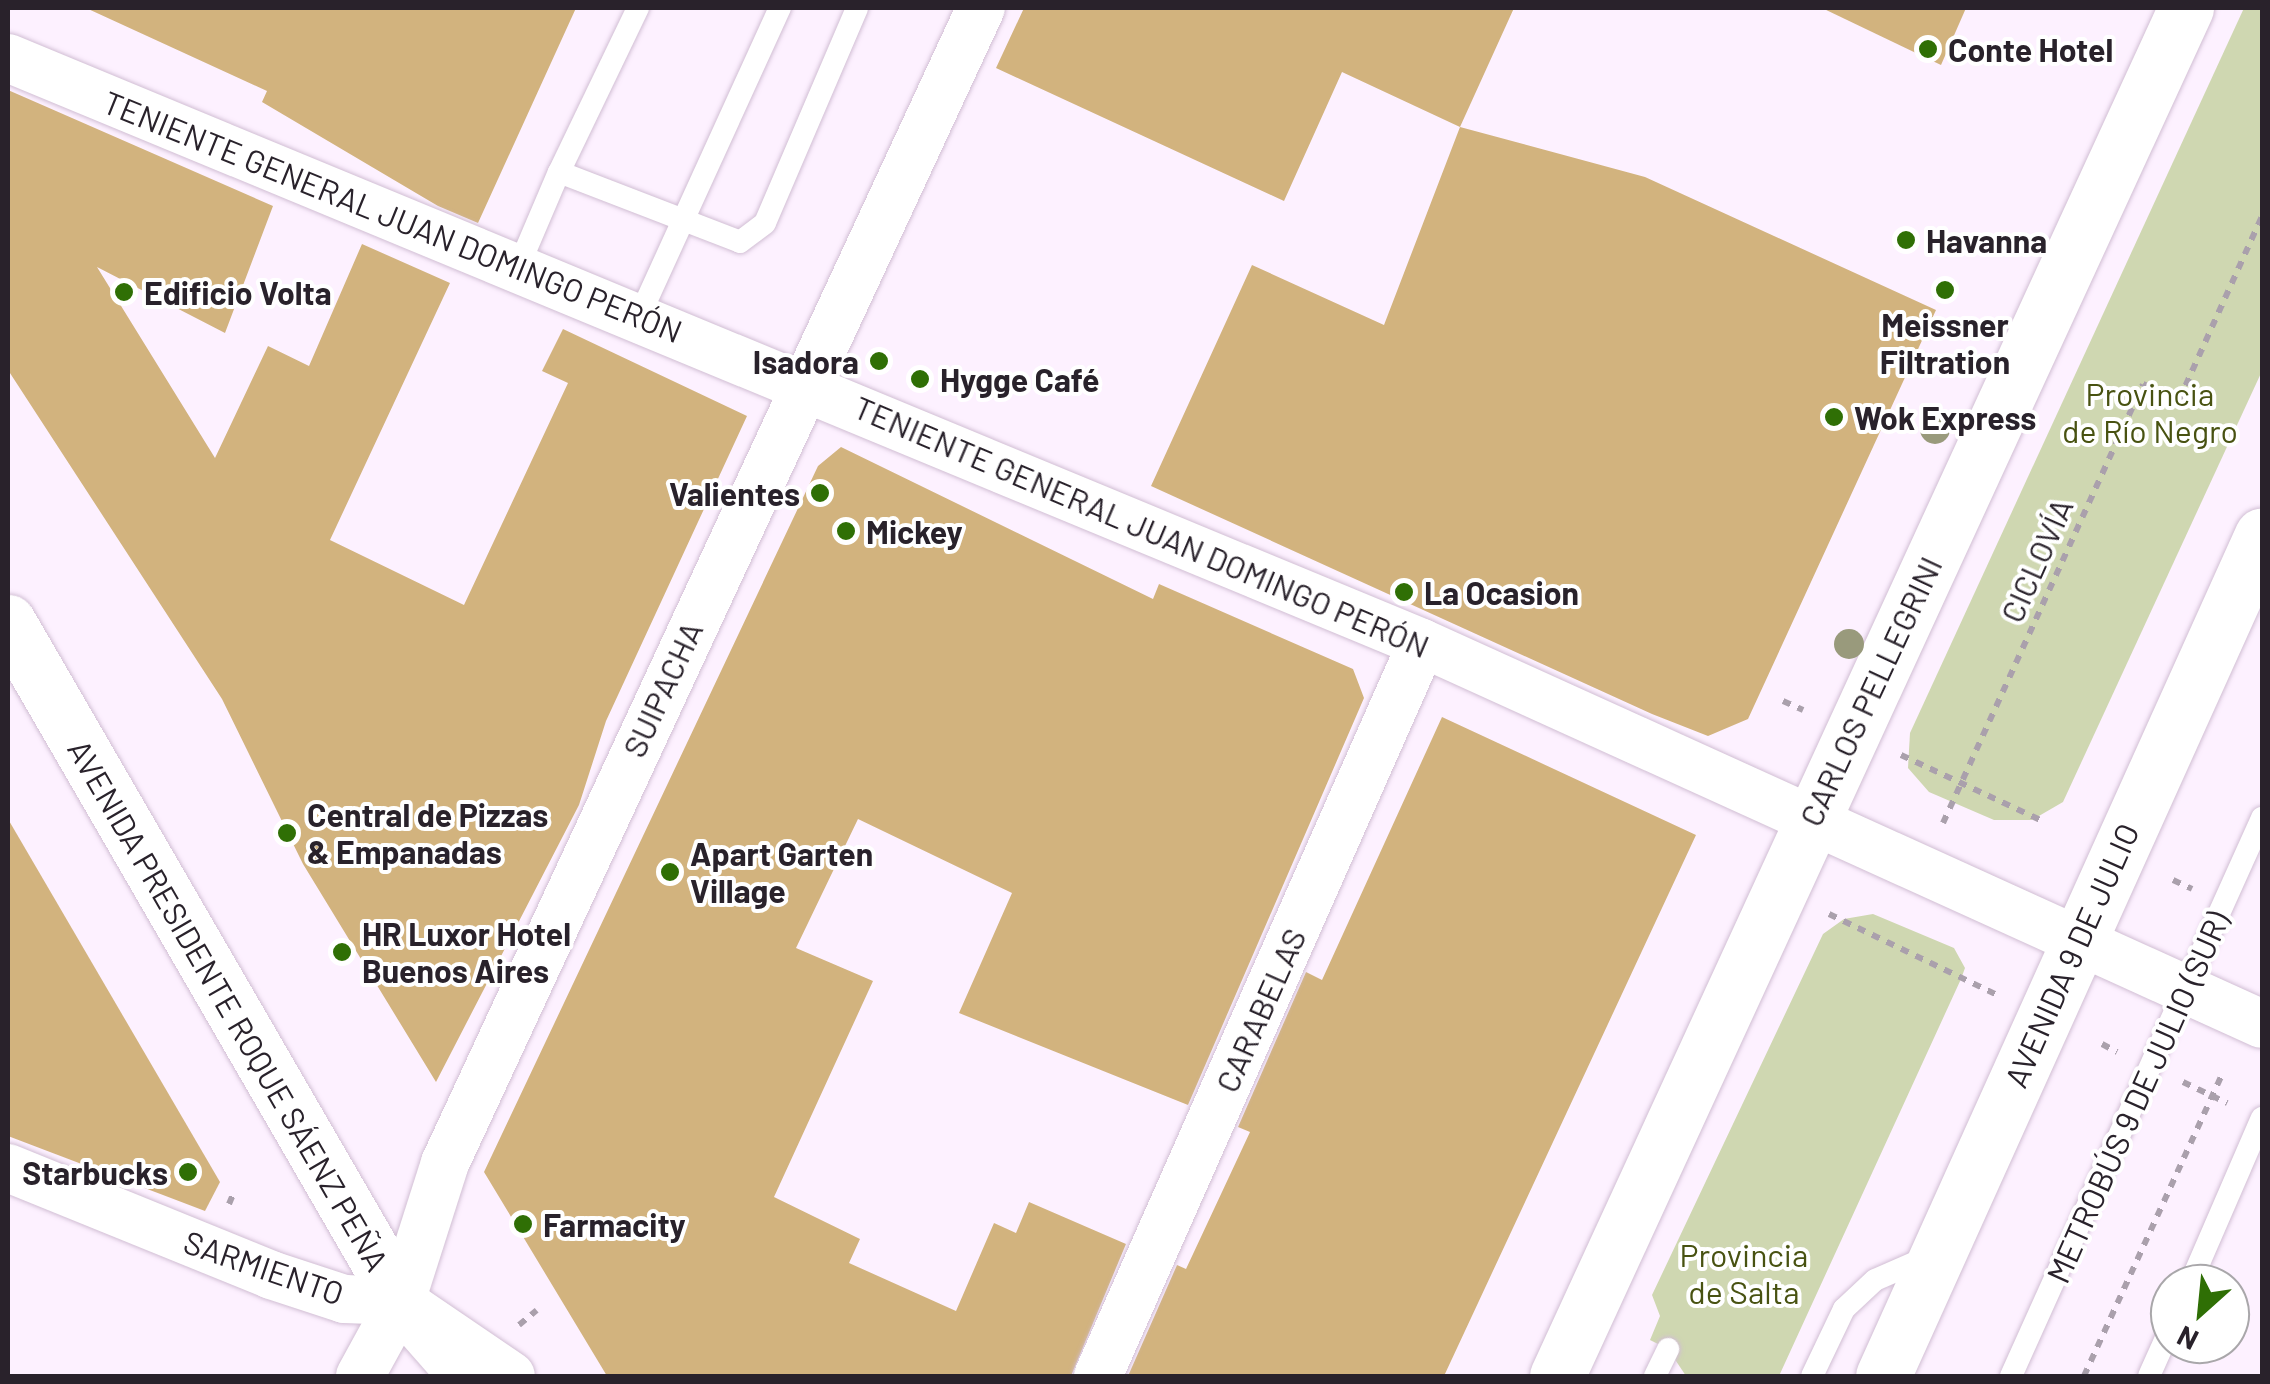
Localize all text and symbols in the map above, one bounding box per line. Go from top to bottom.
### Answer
place label: Conte Hotel [1948,30,2113,68]
marker: Conte Hotel [1917,38,1939,60]
street label: TENIENTE GENERAL JUAN DOMINGO PERÓN [98,82,688,350]
place label: Havanna [1926,221,2047,259]
marker: Havanna [1895,229,1917,251]
place label: Edificio Volta [144,273,332,311]
marker: Meissner Filtration [1934,279,1956,301]
marker: Edificio Volta [113,281,135,303]
place label: Meissner Filtration [1880,306,2010,381]
place label: Isadora [753,342,859,380]
marker: Isadora [868,350,890,372]
place label: Hygge Café [940,360,1099,398]
marker: Hygge Café [909,368,931,390]
park label: Provincia de Río Negro [2062,375,2238,450]
street label: TENIENTE GENERAL JUAN DOMINGO PERÓN [849,387,1435,665]
place label: Wok Express [1854,398,2036,436]
marker: Wok Express [1823,406,1845,428]
place label: Valientes [669,474,800,512]
marker: Valientes [809,482,831,504]
street label: CICLOVÍA [1992,492,2080,628]
place label: Mickey [866,512,963,550]
marker: Mickey [835,520,857,542]
street label: CARLOS PELLEGRINI [1791,550,1949,832]
place label: La Ocasion [1424,573,1579,611]
marker: La Ocasion [1393,581,1415,603]
street label: SUIPACHA [614,615,710,763]
street label: AVENIDA PRESIDENTE ROQUE SÁENZ PEÑA [61,733,397,1277]
place label: Central de Pizzas & Empanadas [307,796,548,871]
street label: AVENIDA 9 DE JULIO [1996,817,2146,1093]
marker: Central de Pizzas & Empanadas [276,822,298,844]
place label: Apart Garten Village [690,835,873,910]
marker: Apart Garten Village [659,861,681,883]
street label: METROBÚS 9 DE JULIO (SUR) [2038,906,2236,1288]
place label: HR Luxor Hotel Buenos Aires [362,915,571,990]
street label: CARABELAS [1207,922,1313,1098]
marker: HR Luxor Hotel Buenos Aires [331,941,353,963]
place label: Starbucks [22,1153,168,1191]
marker: Starbucks [177,1161,199,1183]
place label: Farmacity [543,1205,686,1243]
marker: Farmacity [512,1213,534,1235]
street label: SARMIENTO [179,1222,349,1312]
park label: Provincia de Salta [1680,1236,1808,1311]
north arrow [2150,1264,2250,1364]
text: N [2171,1320,2203,1358]

